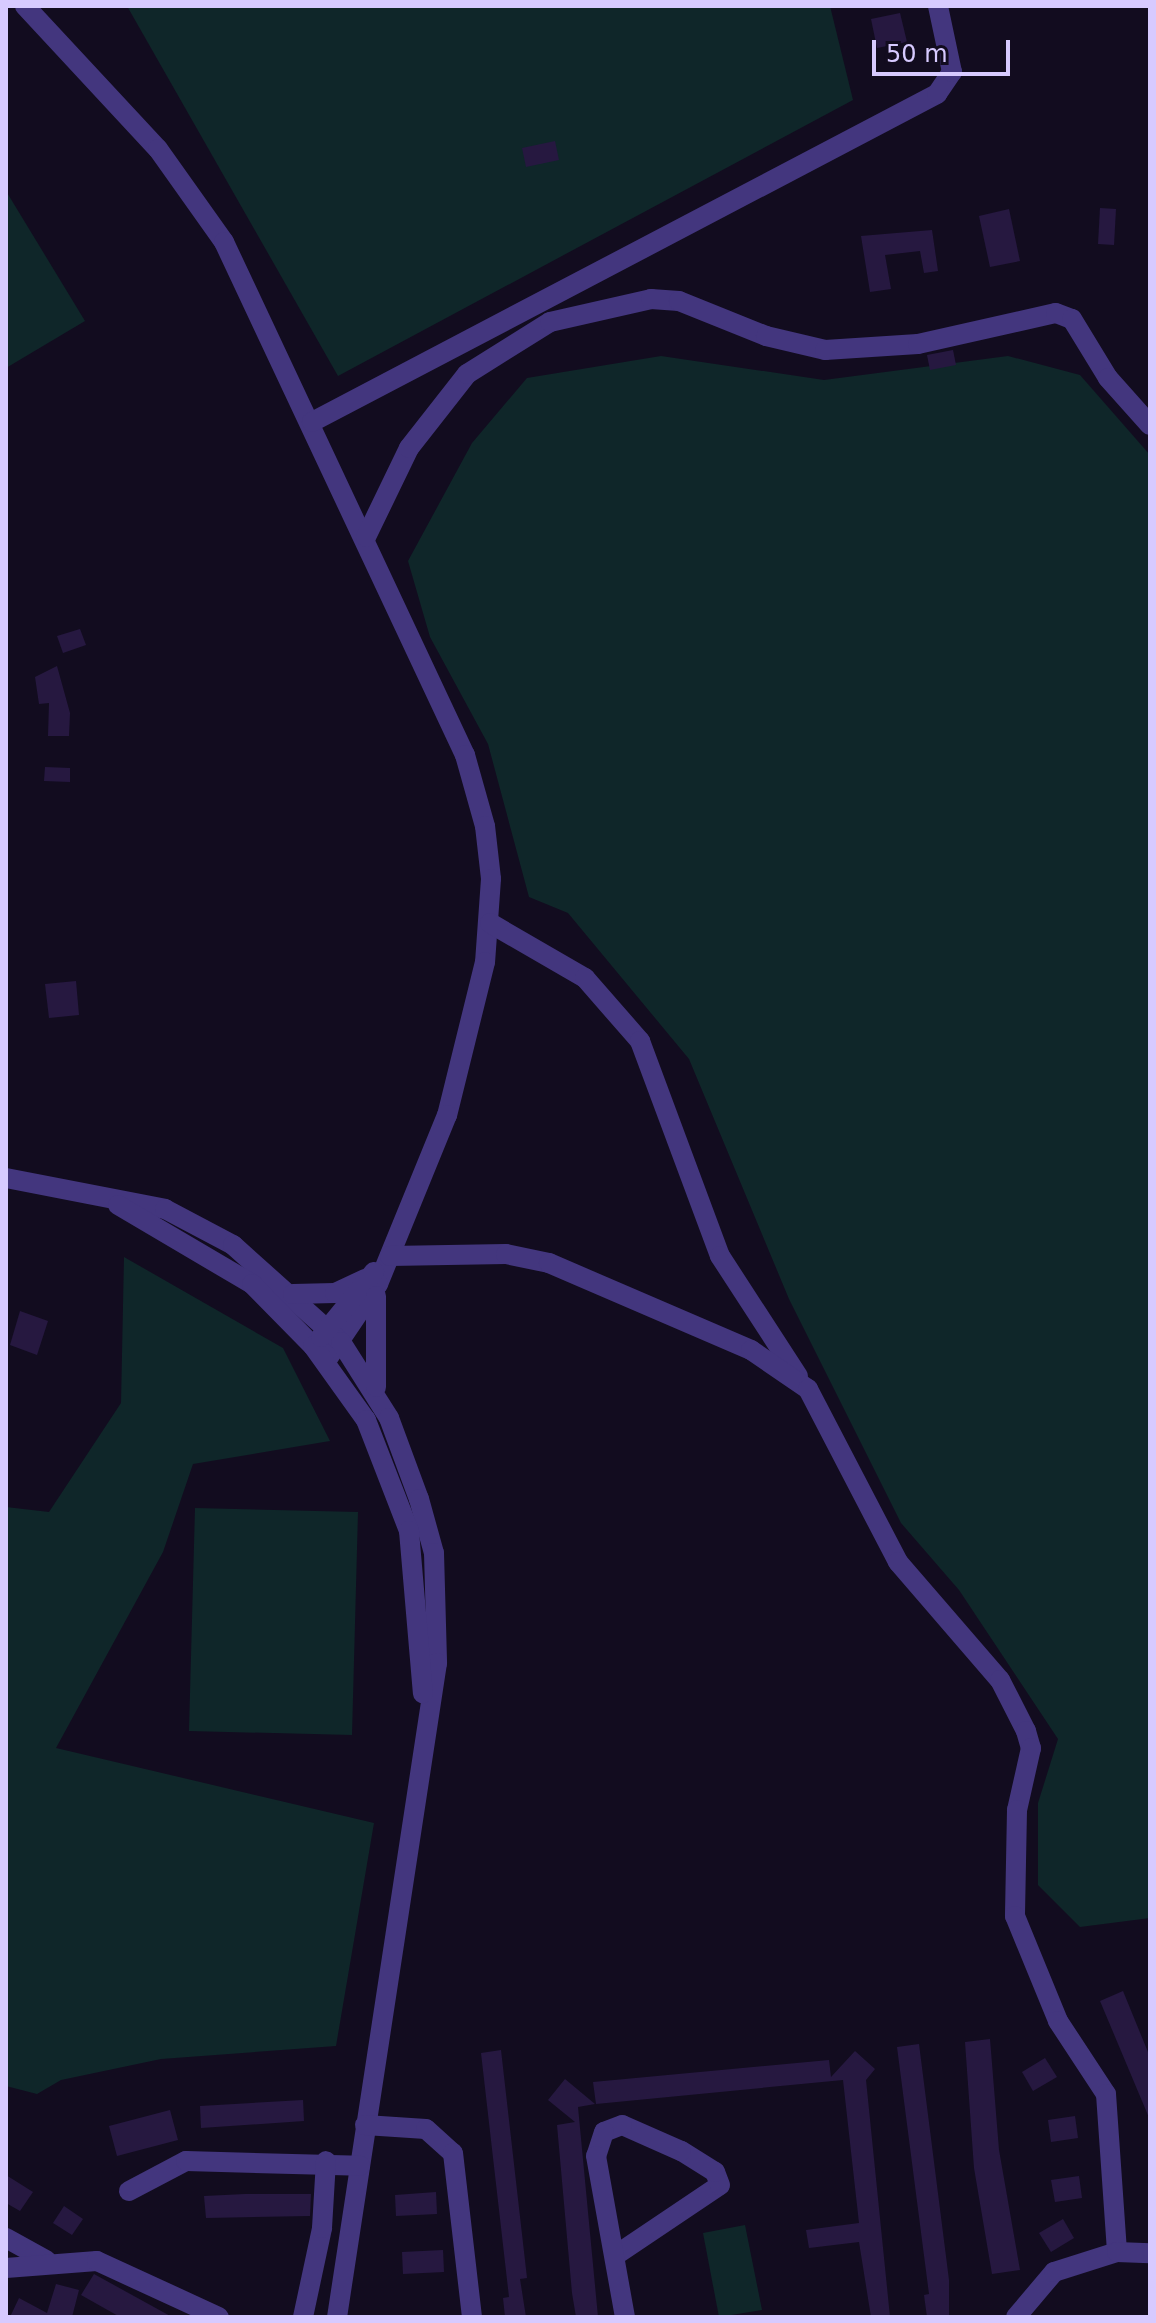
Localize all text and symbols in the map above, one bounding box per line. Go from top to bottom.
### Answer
scale bar [876,24,1014,74]
text: 50 m [886,40,948,68]

